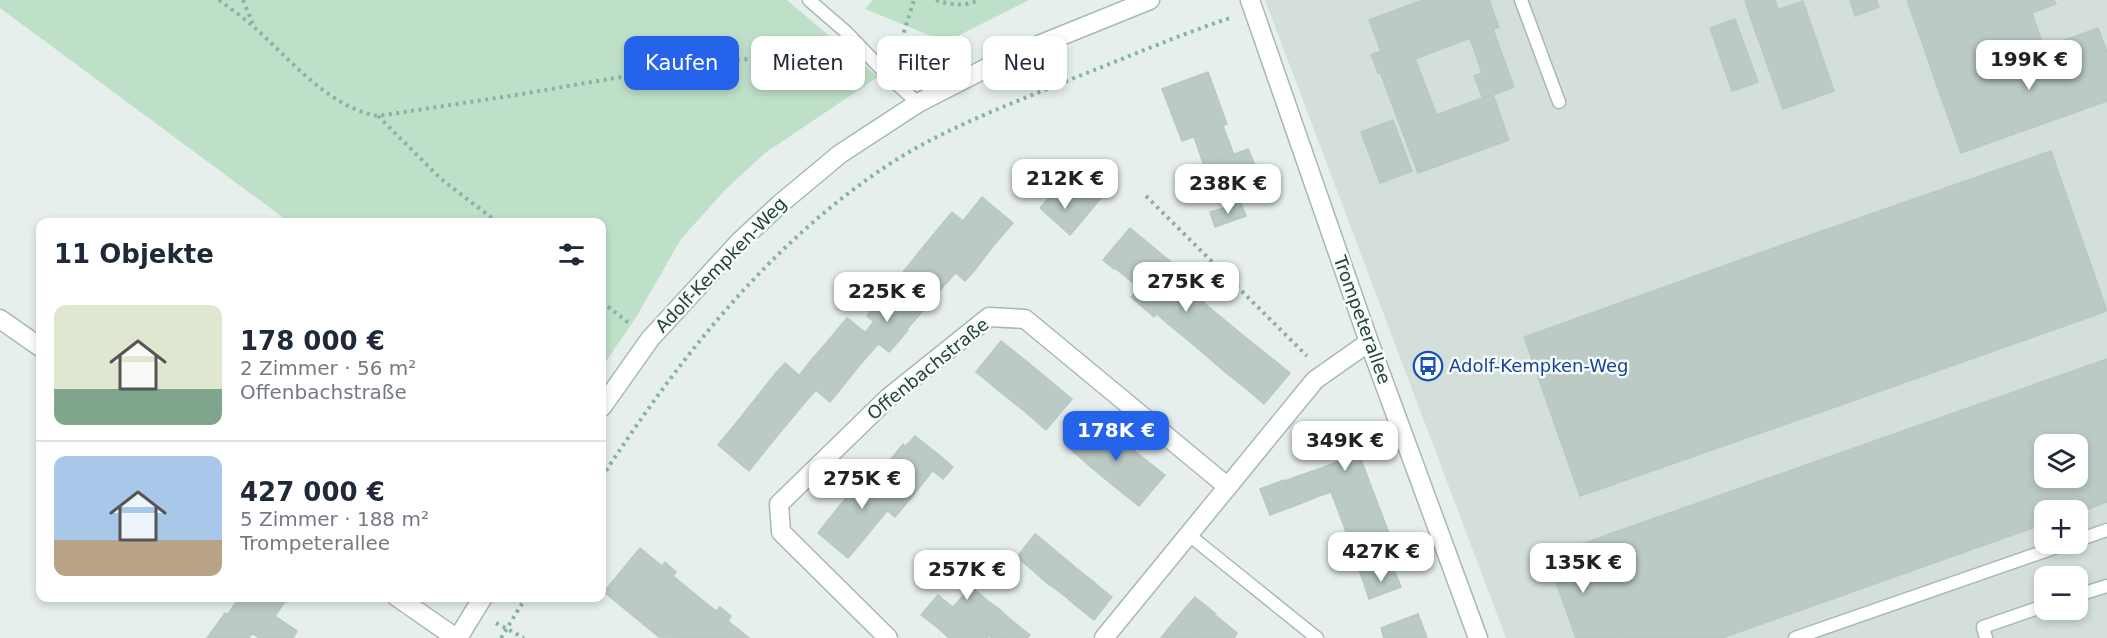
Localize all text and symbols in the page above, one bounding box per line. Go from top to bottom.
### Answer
chip: Kaufen [624,36,739,90]
chip: Mieten [751,36,865,90]
chip: Filter [877,36,971,90]
chip: Neu [983,36,1067,90]
pin: 199K € [1980,40,2078,91]
text: 199K € [1990,47,2068,71]
pin: 212K € [1016,159,1114,210]
pin: 238K € [1179,164,1277,215]
text: 212K € [1026,166,1104,190]
text: 238K € [1189,171,1267,195]
street label: Adolf-Kempken-Weg [651,193,791,337]
icon: filters [555,238,588,271]
text: 11 Objekte [54,239,214,269]
street label: Trompeterallee [1329,252,1395,387]
pin: 275K € [1137,262,1235,313]
text: 275K € [1147,269,1225,293]
pin: 225K € [838,272,936,323]
text: 225K € [848,279,926,303]
street label: Offenbachstraße [863,313,993,424]
text: 178 000 € [240,326,385,356]
icon: home [102,329,174,401]
bus stop icon: Adolf-Kempken-Weg [1412,350,1444,382]
place label: Adolf-Kempken-Weg [1449,355,1629,376]
text: 2 Zimmer · 56 m² [240,356,416,380]
text: Offenbachstraße [240,380,407,404]
pin: 178K € [1067,411,1165,462]
text: 178K € [1077,418,1155,442]
pin: 349K € [1296,421,1394,472]
text: 349K € [1306,428,1384,452]
map controls [2034,434,2088,620]
button: layers [2034,434,2088,488]
pin: 275K € [813,459,911,510]
text: 275K € [823,466,901,490]
text: 427 000 € [240,477,385,507]
icon: home [102,480,174,552]
button: + [2034,500,2088,554]
text: 5 Zimmer · 188 m² [240,507,429,531]
text: Trompeterallee [240,531,390,555]
pin: 427K € [1332,532,1430,583]
text: 427K € [1342,539,1420,563]
pin: 135K € [1534,543,1632,594]
pin: 257K € [918,550,1016,601]
text: 135K € [1544,550,1622,574]
text: 257K € [928,557,1006,581]
button: − [2034,566,2088,620]

